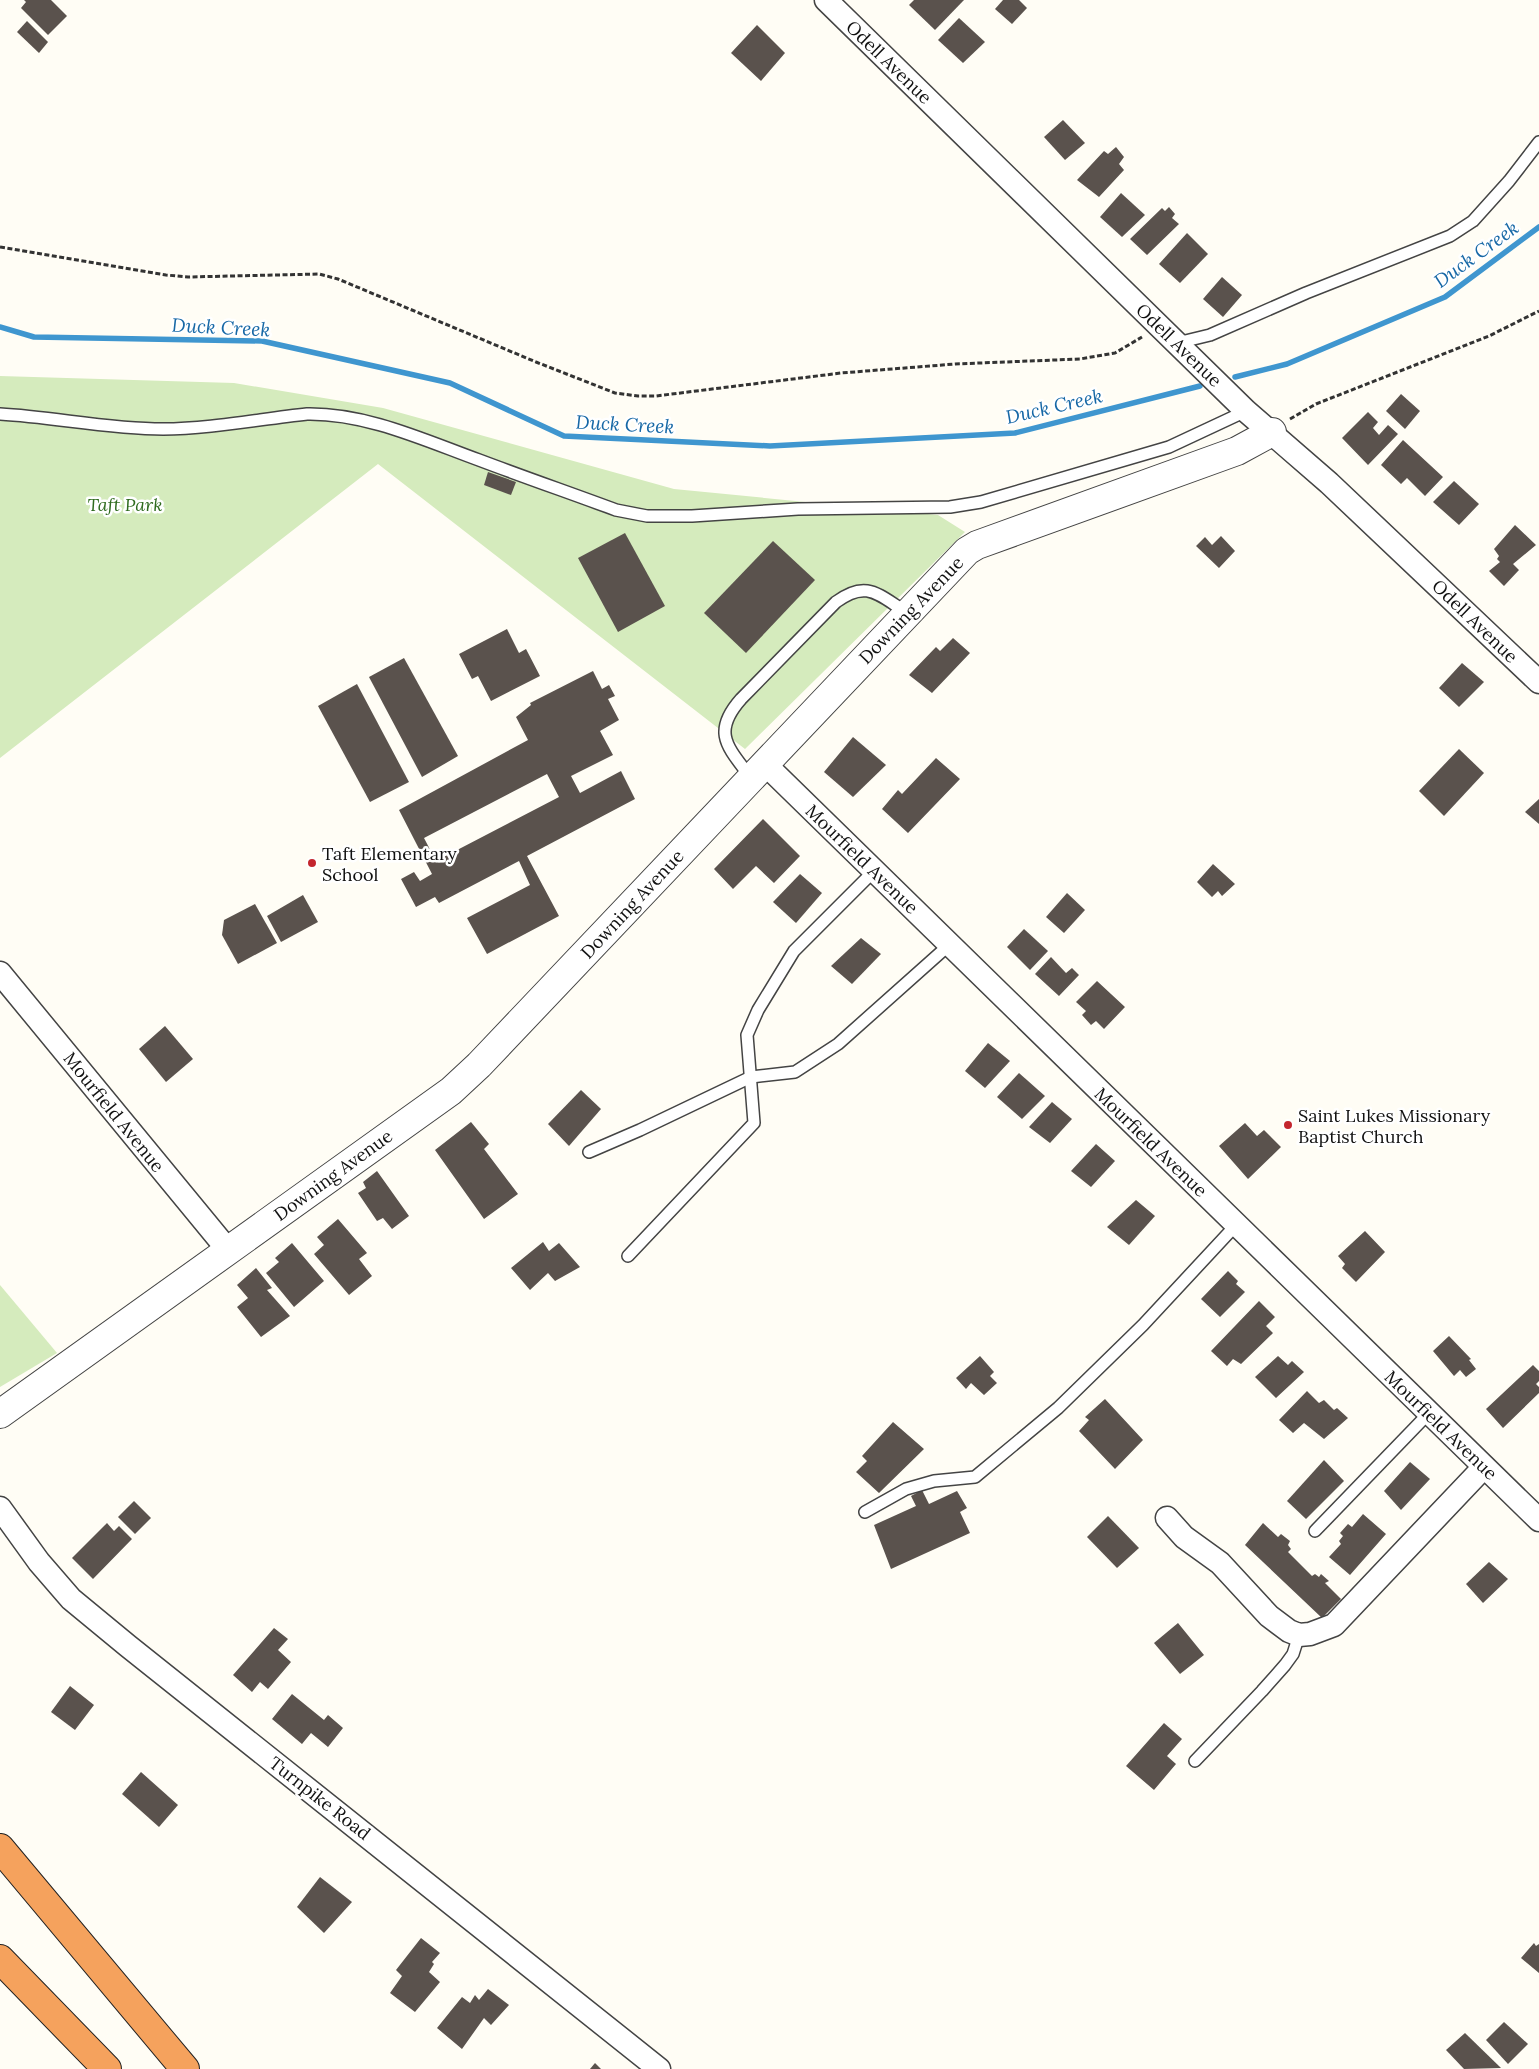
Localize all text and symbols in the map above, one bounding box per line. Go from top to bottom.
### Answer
street label: Odell Avenue [841,15,937,109]
water label: Duck Creek [1429,215,1523,293]
street label: Odell Avenue [1131,298,1227,392]
water label: Duck Creek [171,312,271,342]
water label: Duck Creek [1003,383,1105,429]
water label: Duck Creek [575,409,675,439]
park label: Taft Park [87,493,163,516]
street label: Downing Avenue [854,551,968,669]
street label: Odell Avenue [1427,574,1523,668]
street label: Mourfield Avenue [801,799,923,919]
place label: Taft Elementary School [322,842,457,886]
street label: Downing Avenue [576,844,689,963]
marker: Taft Elementary School [306,857,318,869]
street label: Mourfield Avenue [59,1047,170,1177]
street label: Mourfield Avenue [1090,1082,1212,1202]
place label: Saint Lukes Missionary Baptist Church [1298,1104,1491,1148]
marker: Saint Lukes Missionary Baptist Church [1282,1119,1294,1131]
street label: Downing Avenue [269,1124,397,1226]
street label: Mourfield Avenue [1380,1365,1502,1485]
street label: Turnpike Road [265,1751,375,1845]

